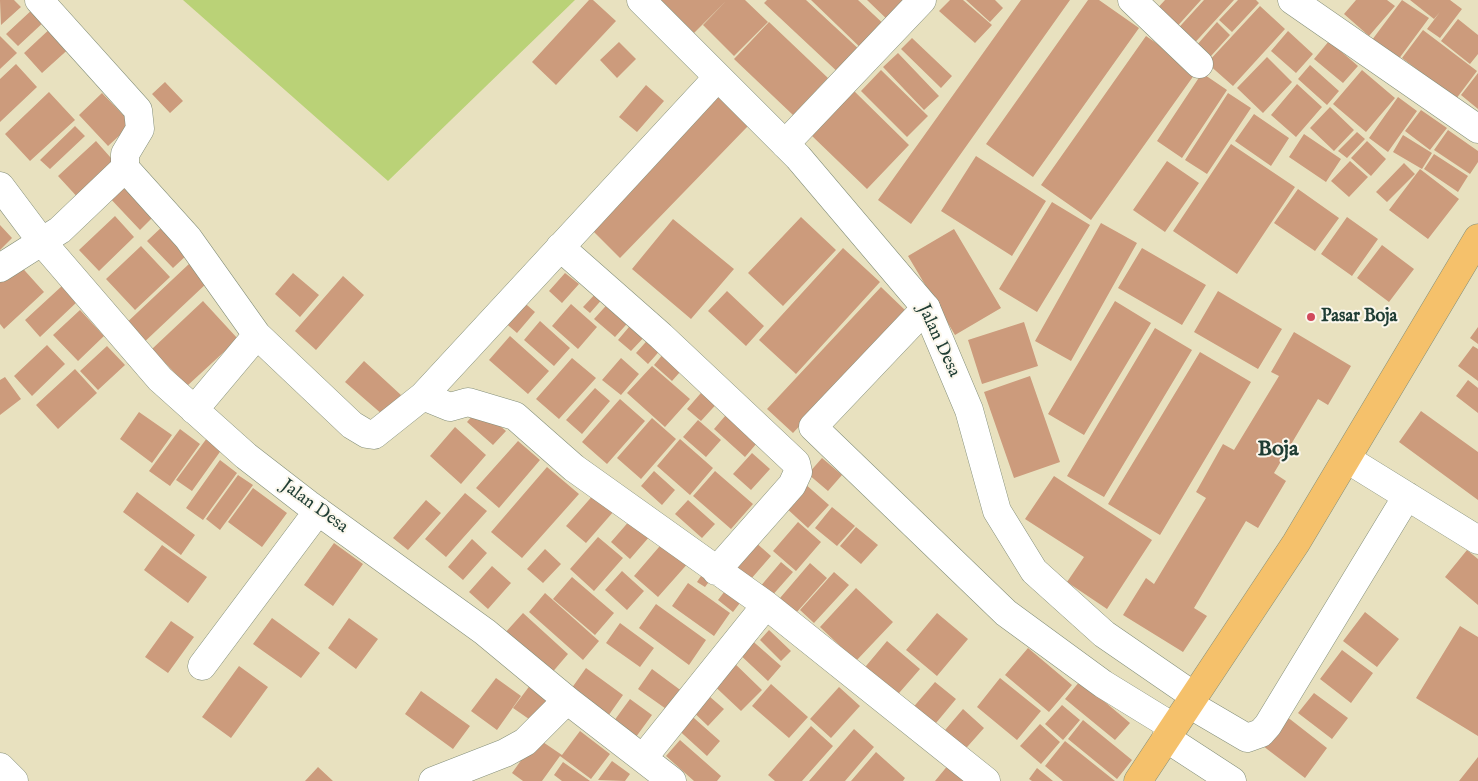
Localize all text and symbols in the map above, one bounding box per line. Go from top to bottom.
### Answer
street label: Jalan Desa [912,301,964,381]
place label: Pasar Boja [1321,306,1397,328]
marker: Pasar Boja [1305,311,1317,323]
district label: Boja [1257,437,1299,463]
street label: Jalan Desa [276,475,352,539]

